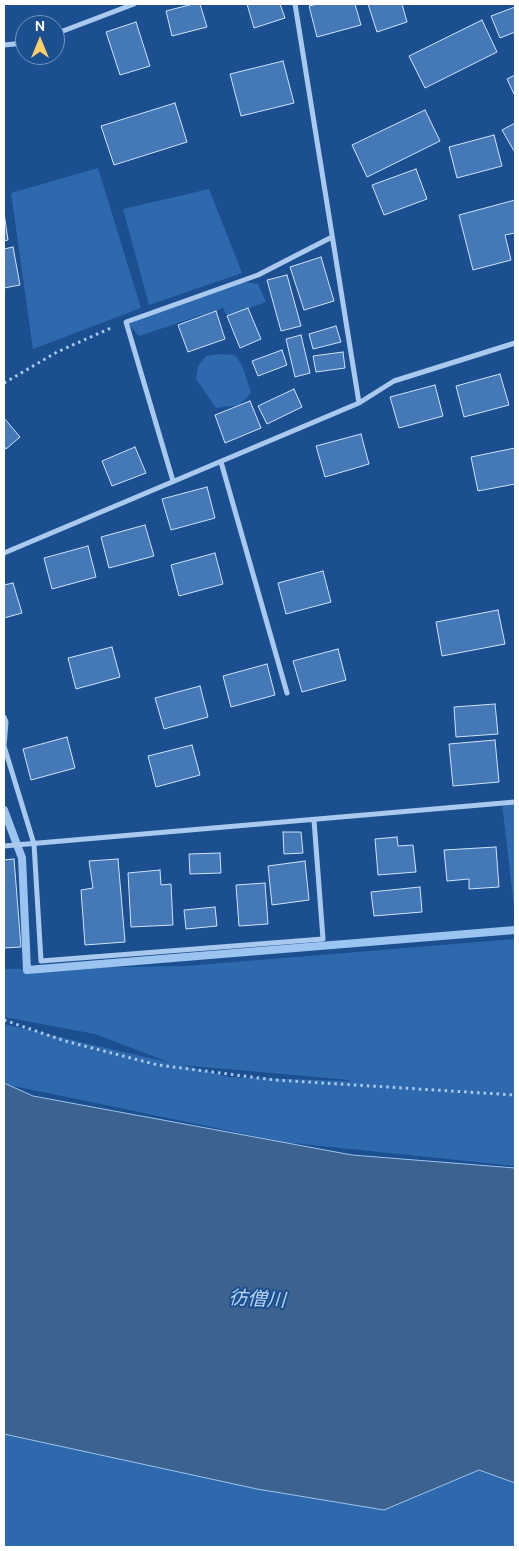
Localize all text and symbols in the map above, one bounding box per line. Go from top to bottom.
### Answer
north arrow [15,15,65,65]
text: N [35,18,45,34]
water label: 彷僧川 [228,1286,286,1312]

